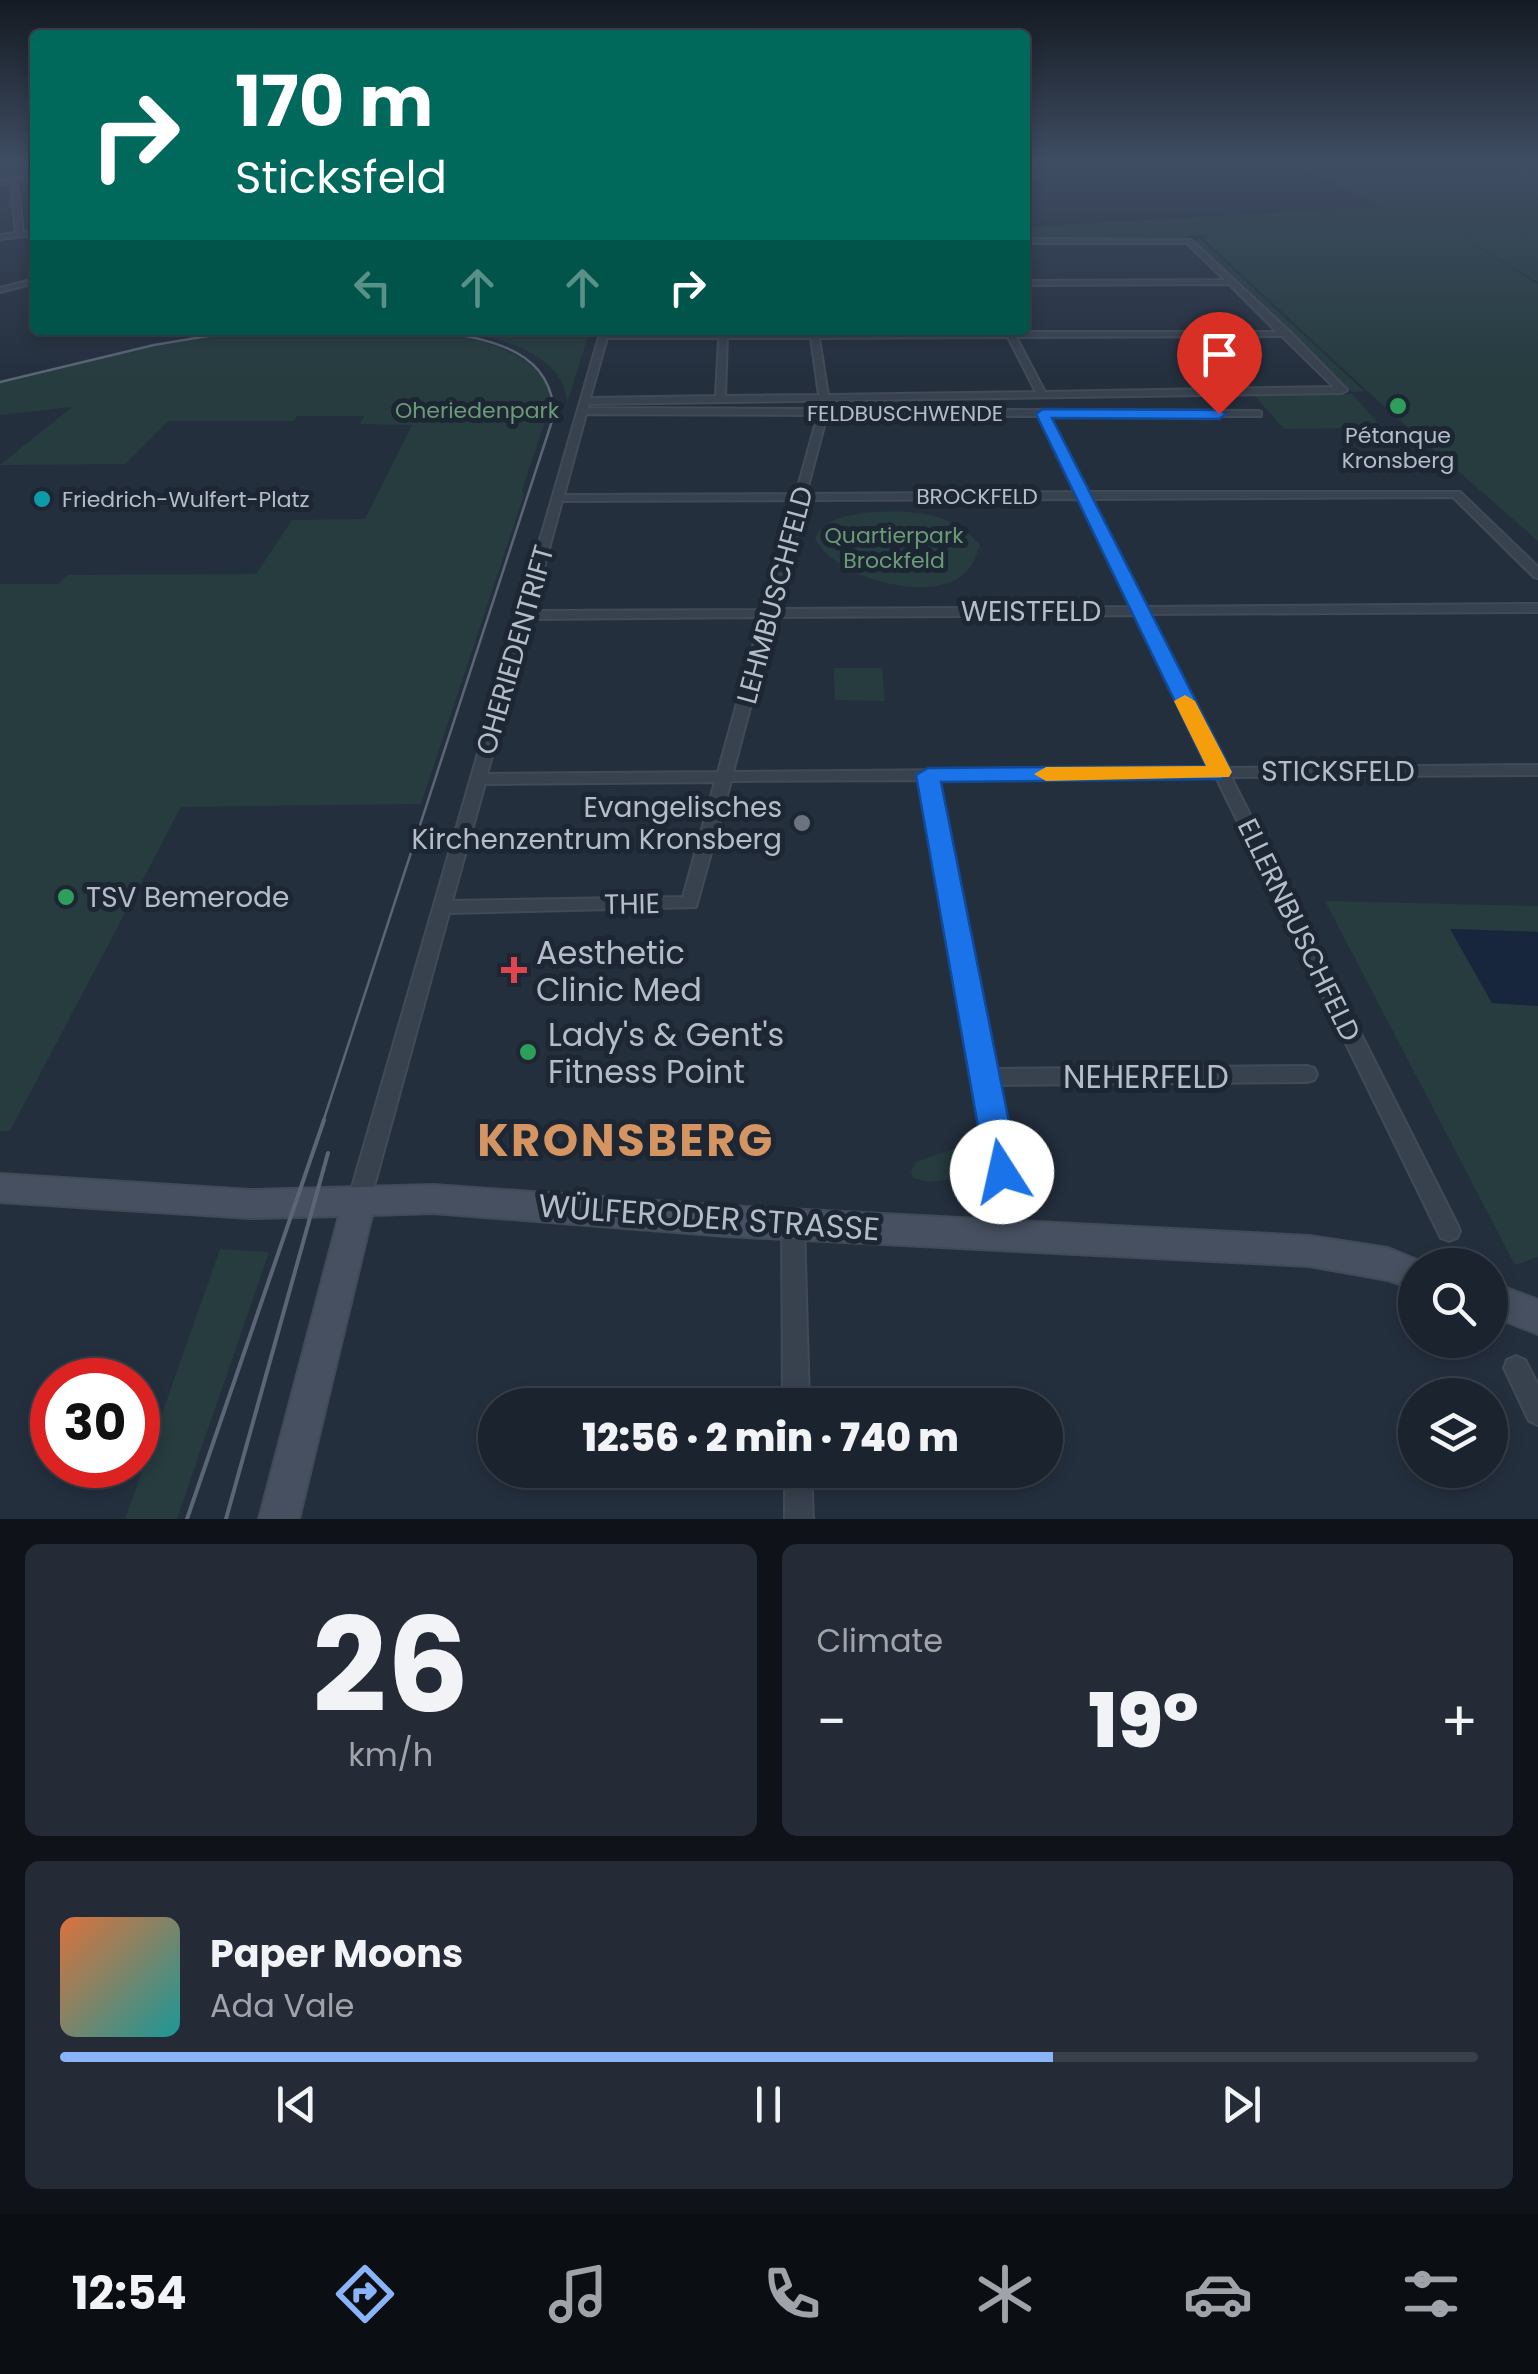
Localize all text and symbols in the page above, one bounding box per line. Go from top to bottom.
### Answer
text: 170 m [235,52,433,151]
icon: right [70,70,200,200]
text: Sticksfeld [235,146,447,209]
icon: left [345,260,400,315]
icon: ahead [450,260,505,315]
icon: ahead [555,260,610,315]
icon: right [660,260,715,315]
pin [1177,312,1262,415]
icon: arrive [1192,327,1247,382]
park label: Oheriedenpark [395,395,560,426]
marker: Pétanque Kronsberg [1387,395,1409,417]
street label: FELDBUSCHWENDE [807,398,1003,429]
place label: Pétanque Kronsberg [1342,420,1454,476]
street label: BROCKFELD [916,481,1038,512]
street label: LEHMBUSCHFELD [727,482,823,708]
place label: Friedrich-Wulfert-Platz [62,484,310,515]
marker: Friedrich-Wulfert-Platz [31,488,53,510]
park label: Quartierpark Brockfeld [824,520,964,576]
street label: OHERIEDENTRIFT [466,541,564,759]
street label: WEISTFELD [961,592,1101,631]
street label: STICKSFELD [1261,752,1415,791]
place label: Evangelisches Kirchenzentrum Kronsberg [411,788,782,859]
marker: Evangelisches Kirchenzentrum Kronsberg [791,812,813,834]
street label: ELLERNBUSCHFELD [1228,812,1370,1048]
place label: TSV Bemerode [86,878,289,917]
street label: THIE [604,884,660,924]
marker: TSV Bemerode [55,886,77,908]
place label: Aesthetic Clinic Med [536,930,702,1012]
marker: Aesthetic Clinic Med [501,957,527,983]
place label: Lady's & Gent's Fitness Point [548,1012,784,1094]
marker: Lady's & Gent's Fitness Point [517,1041,539,1063]
street label: NEHERFELD [1063,1054,1229,1099]
district label: KRONSBERG [477,1109,775,1172]
position arrow [950,1120,1054,1224]
street label: WÜLFERODER STRASSE [537,1183,881,1251]
map controls [1398,1248,1508,1488]
button: search [1398,1248,1508,1358]
speed limit sign: 30 [30,1358,160,1488]
button: layers [1398,1378,1508,1488]
text: 12:56 · 2 min · 740 m [582,1411,959,1464]
text: 26 [312,1574,469,1757]
text: Climate [817,1618,943,1663]
text: 19° [1088,1668,1199,1773]
text: − [817,1683,847,1760]
text: + [1440,1683,1478,1760]
text: km/h [348,1732,433,1777]
text: Paper Moons [210,1927,463,1980]
text: Ada Vale [210,1983,354,2028]
icon: previous [269,2077,324,2132]
icon: pause [741,2077,796,2132]
icon: next [1214,2077,1269,2132]
icon: directions [330,2259,400,2329]
icon: music [543,2259,613,2329]
icon: phone [757,2259,827,2329]
icon: climate [970,2259,1040,2329]
icon: car [1183,2259,1253,2329]
icon: filters [1396,2259,1466,2329]
text: 12:54 [72,2262,187,2325]

